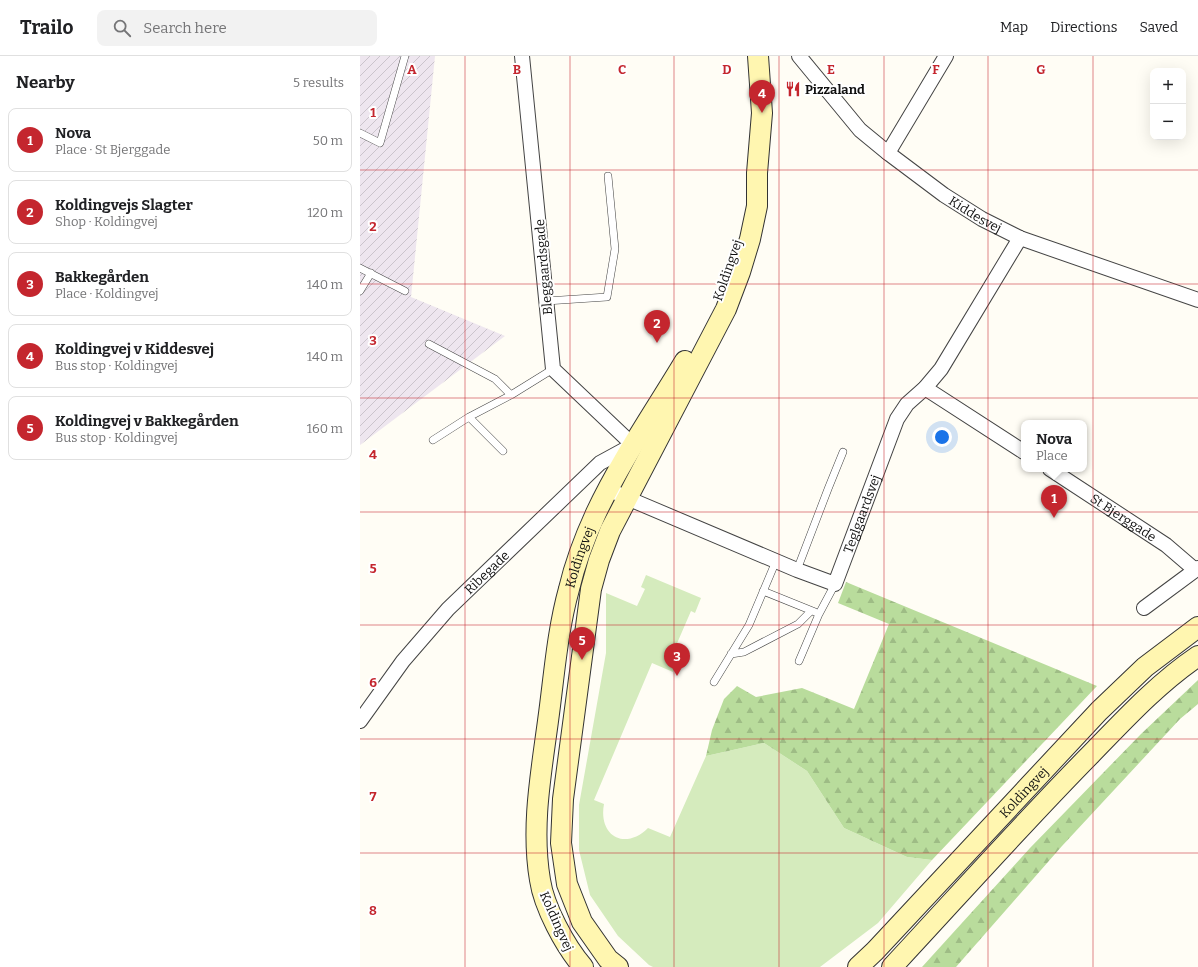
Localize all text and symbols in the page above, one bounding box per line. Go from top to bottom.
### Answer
search box [97,10,377,46]
text: Trailo [20,16,73,39]
icon: search [111,17,133,39]
text: Search here [143,19,227,37]
text: Map [1000,19,1028,36]
text: Directions [1050,19,1118,36]
text: Saved [1140,19,1178,36]
text: A [407,62,417,77]
text: B [513,62,521,77]
text: C [618,62,626,77]
text: D [722,62,732,77]
text: E [827,62,835,77]
text: F [932,62,940,77]
text: G [1036,62,1046,77]
map controls [1150,68,1186,140]
button: + [1150,68,1186,104]
text: Nearby [16,72,75,93]
text: 5 results [293,75,344,90]
pin: 4 [749,80,775,113]
restaurant icon: Pizzaland [784,80,802,98]
place label: Pizzaland [805,82,865,97]
button: − [1150,104,1186,140]
text: 1 [370,105,376,120]
text: Nova [55,124,91,142]
text: 1 [27,133,33,148]
text: 50 m [313,133,343,148]
text: Place · St Bjerggade [55,142,170,157]
street label: Kiddesvej [946,193,1004,236]
text: Koldingvejs Slagter [55,196,193,214]
text: 2 [26,205,34,220]
text: 120 m [307,205,343,220]
text: Shop · Koldingvej [55,214,158,229]
street label: Bleggaardsgade [532,218,555,316]
text: 2 [369,219,377,234]
street label: Koldingvej [710,238,745,303]
text: Bakkegården [55,268,149,286]
text: 3 [26,277,34,292]
text: 140 m [307,277,343,292]
text: Place · Koldingvej [55,286,159,301]
pin: 2 [644,310,670,343]
text: 3 [369,333,377,348]
text: Koldingvej v Kiddesvej [55,340,214,358]
text: 4 [26,349,34,364]
text: 140 m [307,349,343,364]
text: Bus stop · Koldingvej [55,358,178,373]
text: Koldingvej v Bakkegården [55,412,239,430]
popup [1021,420,1087,472]
text: 5 [26,421,34,436]
text: 160 m [307,421,343,436]
your location [932,427,952,447]
text: Bus stop · Koldingvej [55,430,178,445]
text: Nova [1036,430,1072,448]
text: 4 [369,447,377,462]
text: Place [1036,448,1068,463]
street label: Teglgaardsvej [840,473,883,555]
pin: 1 [1041,485,1067,518]
street label: St Bjerggade [1088,491,1159,545]
street label: Koldingvej [563,524,597,590]
street label: Ribegade [461,548,512,597]
text: 5 [369,561,377,576]
pin: 5 [569,627,595,660]
pin: 3 [664,643,690,676]
text: 6 [369,675,377,690]
street label: Koldingvej [997,764,1051,821]
text: 7 [370,789,377,804]
street label: Koldingvej [537,889,576,953]
text: 8 [369,903,377,918]

